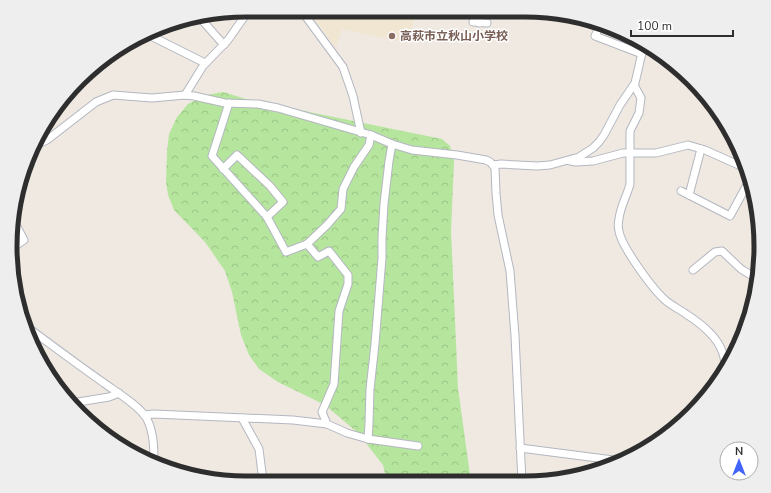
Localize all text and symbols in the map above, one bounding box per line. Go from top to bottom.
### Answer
scale bar [631,12,733,38]
text: 100 m [637,18,672,34]
place label: 高萩市立秋山小学校 [400,28,508,44]
marker: 高萩市立秋山小学校 [387,31,397,41]
north arrow [719,441,759,481]
text: N [735,444,743,459]

